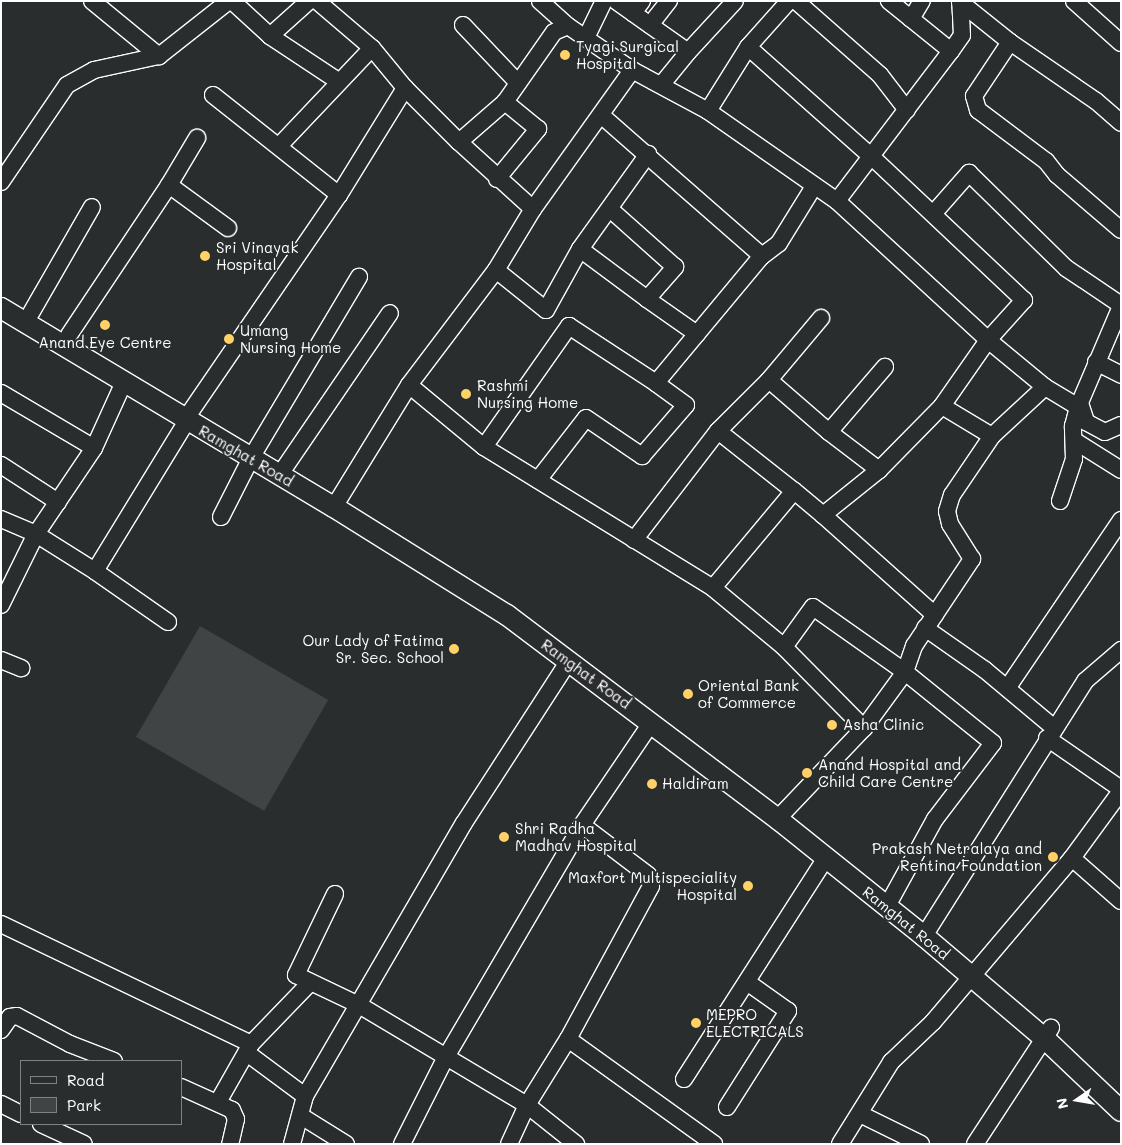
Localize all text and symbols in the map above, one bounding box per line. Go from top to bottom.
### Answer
place label: Tyagi Surgical Hospital [576,37,679,72]
marker: Tyagi Surgical Hospital [558,48,572,62]
place label: Sri Vinayak Hospital [216,238,298,273]
marker: Sri Vinayak Hospital [198,249,212,263]
marker: Anand Eye Centre [98,318,112,332]
place label: Umang Nursing Home [240,321,341,356]
marker: Umang Nursing Home [222,332,236,346]
place label: Anand Eye Centre [39,334,171,352]
place label: Rashmi Nursing Home [477,376,578,411]
marker: Rashmi Nursing Home [459,387,473,401]
street label: Ramghat Road [196,422,296,490]
place label: Our Lady of Fatima Sr. Sec. School [302,631,444,666]
street label: Ramghat Road [538,636,634,712]
marker: Our Lady of Fatima Sr. Sec. School [448,643,460,655]
place label: Oriental Bank of Commerce [698,676,799,711]
marker: Oriental Bank of Commerce [682,688,694,700]
place label: Asha Clinic [843,716,924,734]
marker: Asha Clinic [825,718,839,732]
place label: Anand Hospital and Child Care Centre [818,755,961,790]
marker: Anand Hospital and Child Care Centre [800,766,814,780]
place label: Haldiram [662,775,729,793]
marker: Haldiram [646,778,658,790]
place label: Shri Radha Madhav Hospital [515,819,637,854]
marker: Shri Radha Madhav Hospital [497,830,511,844]
place label: Prakash Netralaya and Rentina Foundation [872,839,1042,874]
marker: Prakash Netralaya and Rentina Foundation [1046,850,1060,864]
place label: Maxfort Multispeciality Hospital [568,868,737,903]
marker: Maxfort Multispeciality Hospital [741,879,755,893]
street label: Ramghat Road [859,883,953,963]
place label: MEPRO ELECTRICALS [706,1005,804,1040]
marker: MEPRO ELECTRICALS [690,1017,702,1029]
legend [20,1060,182,1125]
text: Road [67,1070,104,1090]
north arrow [1052,1075,1102,1125]
text: Park [67,1095,101,1115]
text: N [1051,1096,1072,1111]

